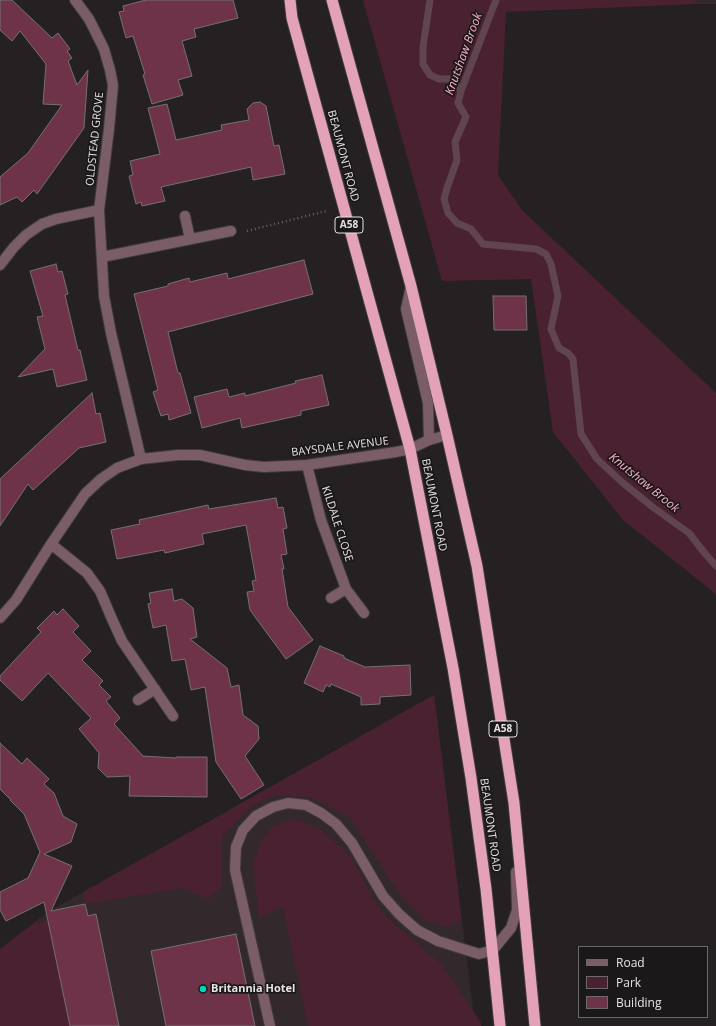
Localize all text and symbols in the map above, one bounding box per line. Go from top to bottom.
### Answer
water label: Knutshaw Brook [442,11,486,97]
street label: OLDSTEAD GROVE [84,91,106,187]
street label: BEAUMONT ROAD [324,109,362,203]
road number: A58 [335,217,363,233]
street label: BAYSDALE AVENUE [291,434,389,460]
water label: Knutshaw Brook [606,450,682,516]
street label: BEAUMONT ROAD [419,458,449,552]
street label: KILDALE CLOSE [319,485,355,563]
road number: A58 [489,721,517,737]
street label: BEAUMONT ROAD [477,777,503,873]
legend [578,946,708,1018]
text: Road [616,954,645,971]
text: Park [616,974,641,991]
place label: Britannia Hotel [211,982,295,996]
marker: Britannia Hotel [198,984,208,994]
text: Building [616,994,661,1011]

